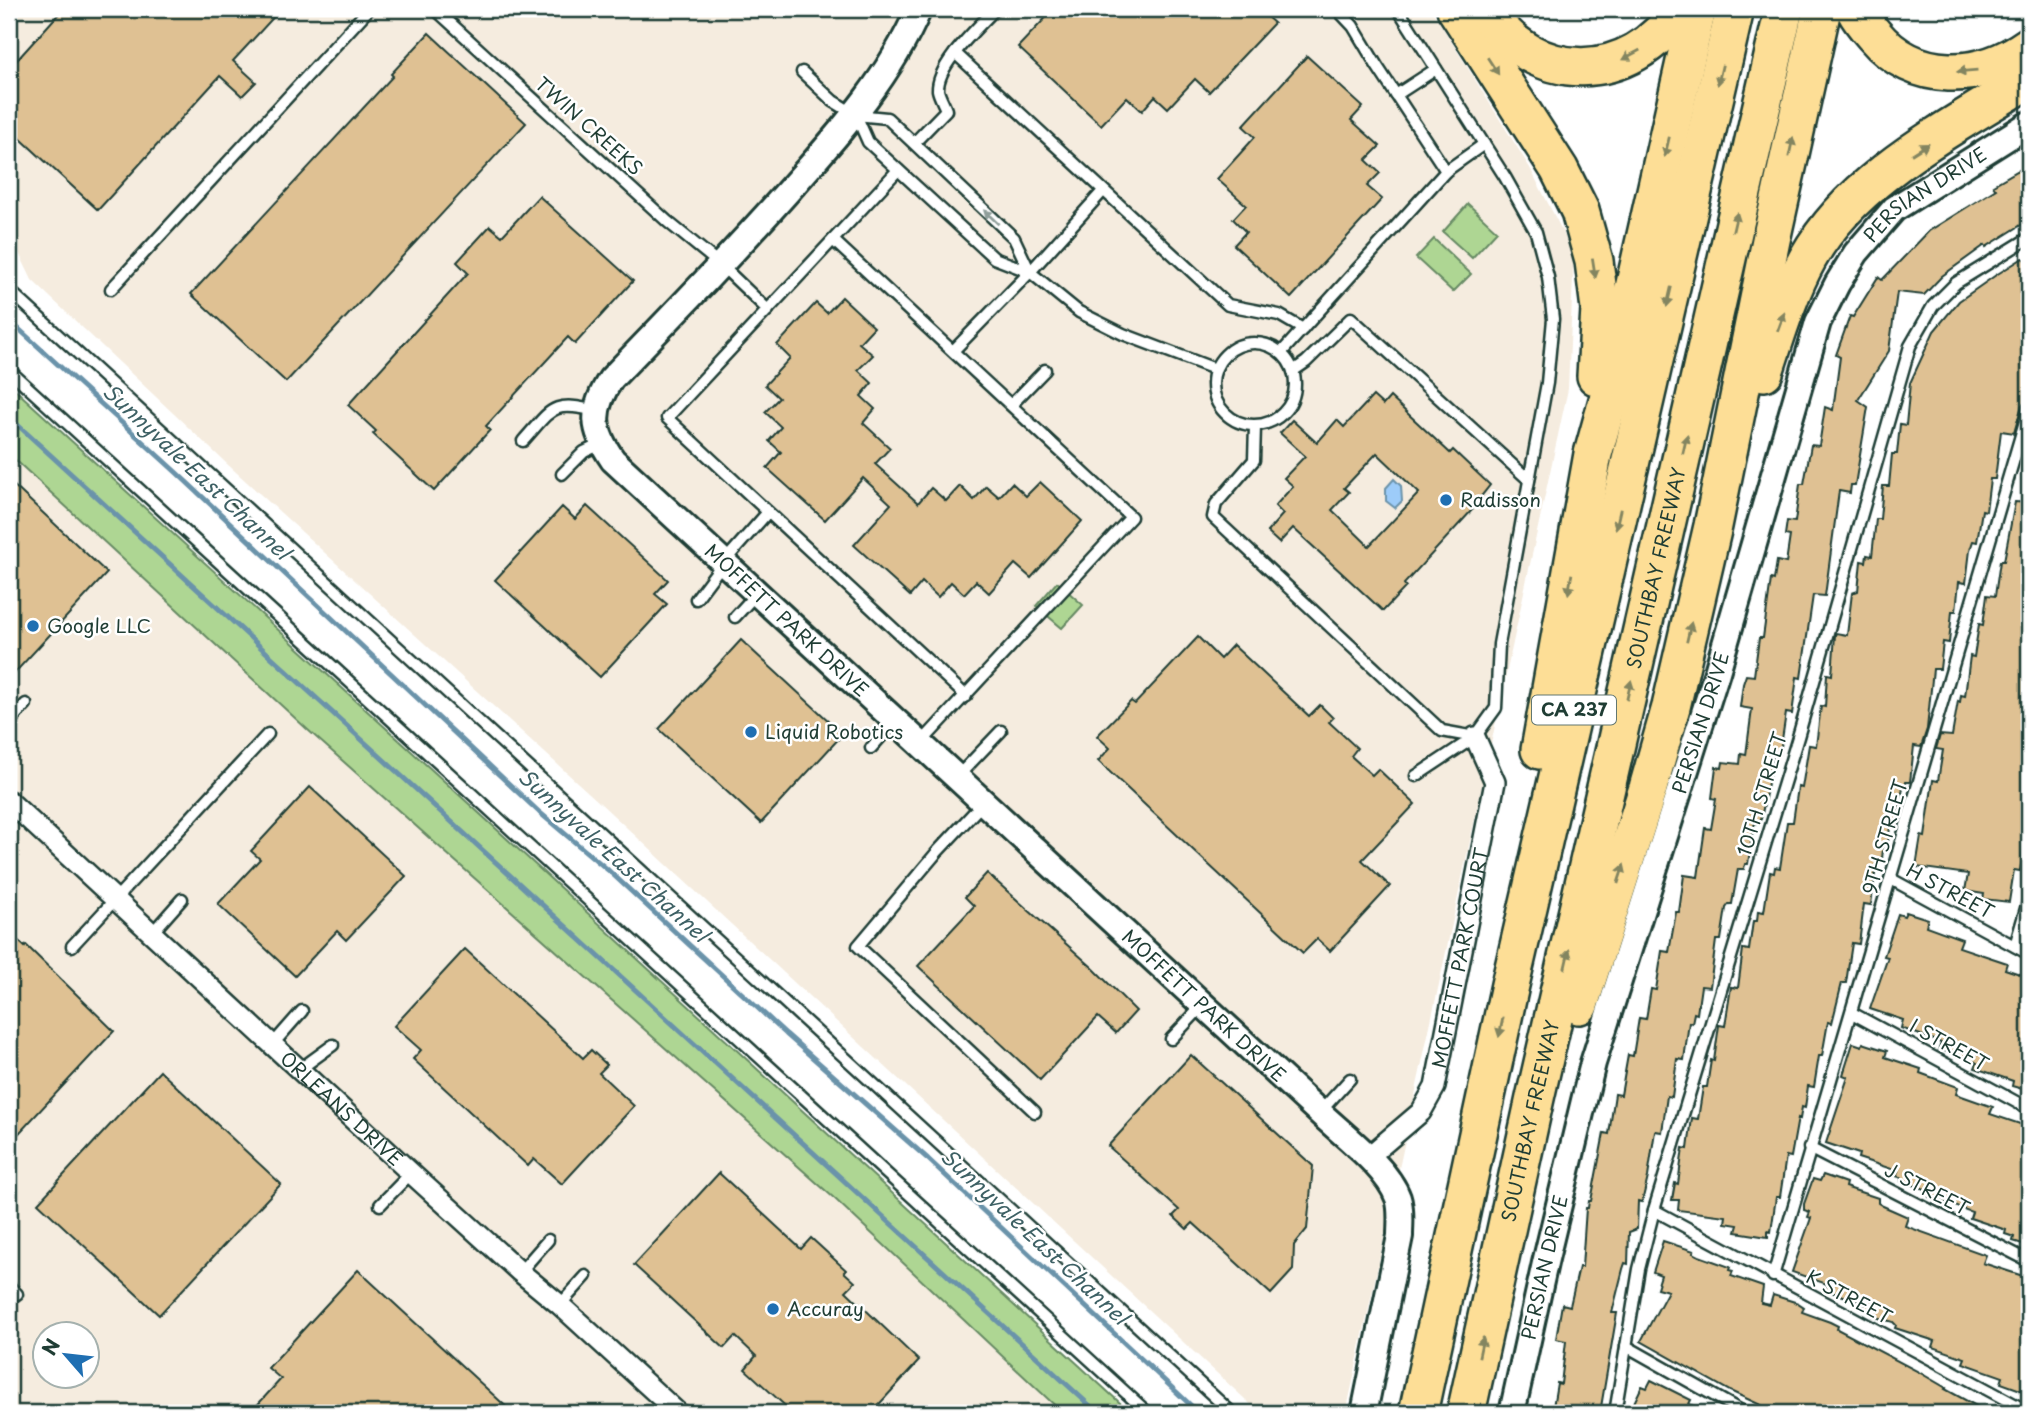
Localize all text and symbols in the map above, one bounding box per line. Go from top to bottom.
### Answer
one-way arrow [1621,49,1641,60]
one-way arrow [1487,57,1500,76]
one-way arrow [1714,64,1725,86]
one-way arrow [1956,66,1978,77]
street label: TWIN CREEKS [530,69,650,181]
one-way arrow [1661,136,1672,158]
one-way arrow [1786,136,1797,158]
street label: PERSIAN DRIVE [1856,139,1992,248]
one-way arrow [1911,142,1930,155]
one-way arrow [983,209,1000,226]
one-way arrow [1730,211,1741,233]
one-way arrow [1589,257,1600,279]
one-way arrow [1663,286,1674,308]
one-way arrow [1776,311,1787,332]
water label: Sunnyvale East Channel [96,375,301,568]
one-way arrow [1680,433,1691,455]
street label: SOUTHBAY FREEWAY [1619,464,1692,671]
place label: Radisson [1460,485,1541,513]
marker: Radisson [1438,492,1454,508]
one-way arrow [1612,508,1623,530]
street label: MOFFETT PARK DRIVE [699,537,875,702]
one-way arrow [1564,573,1575,595]
place label: Google LLC [47,611,151,639]
marker: Google LLC [25,618,41,634]
one-way arrow [1683,620,1694,642]
street label: PERSIAN DRIVE [1664,648,1735,797]
one-way arrow [1623,679,1634,701]
road number: CA 237 [1532,696,1616,724]
place label: Liquid Robotics [765,717,903,745]
marker: Liquid Robotics [743,724,759,740]
street label: 10TH STREET [1729,728,1793,859]
water label: Sunnyvale East Channel [512,760,719,951]
street label: 9TH STREET [1854,776,1914,898]
street label: MOFFETT PARK COURT [1424,845,1495,1070]
street label: H STREET [1902,855,1999,925]
one-way arrow [1616,863,1626,884]
street label: MOFFETT PARK DRIVE [1116,922,1293,1088]
one-way arrow [1562,948,1573,970]
street label: I STREET [1905,1011,1994,1077]
one-way arrow [1496,1016,1507,1038]
street label: SOUTHBAY FREEWAY [1493,1017,1565,1224]
street label: ORLEANS DRIVE [275,1044,410,1172]
water label: Sunnyvale East Channel [934,1140,1139,1333]
street label: J STREET [1880,1155,1975,1221]
street label: PERSIAN DRIVE [1513,1192,1574,1342]
street label: K STREET [1802,1262,1897,1330]
place label: Accuray [787,1294,864,1322]
marker: Accuray [765,1301,781,1317]
north arrow [32,1320,102,1390]
text: N [34,1333,66,1360]
one-way arrow [1475,1336,1486,1358]

